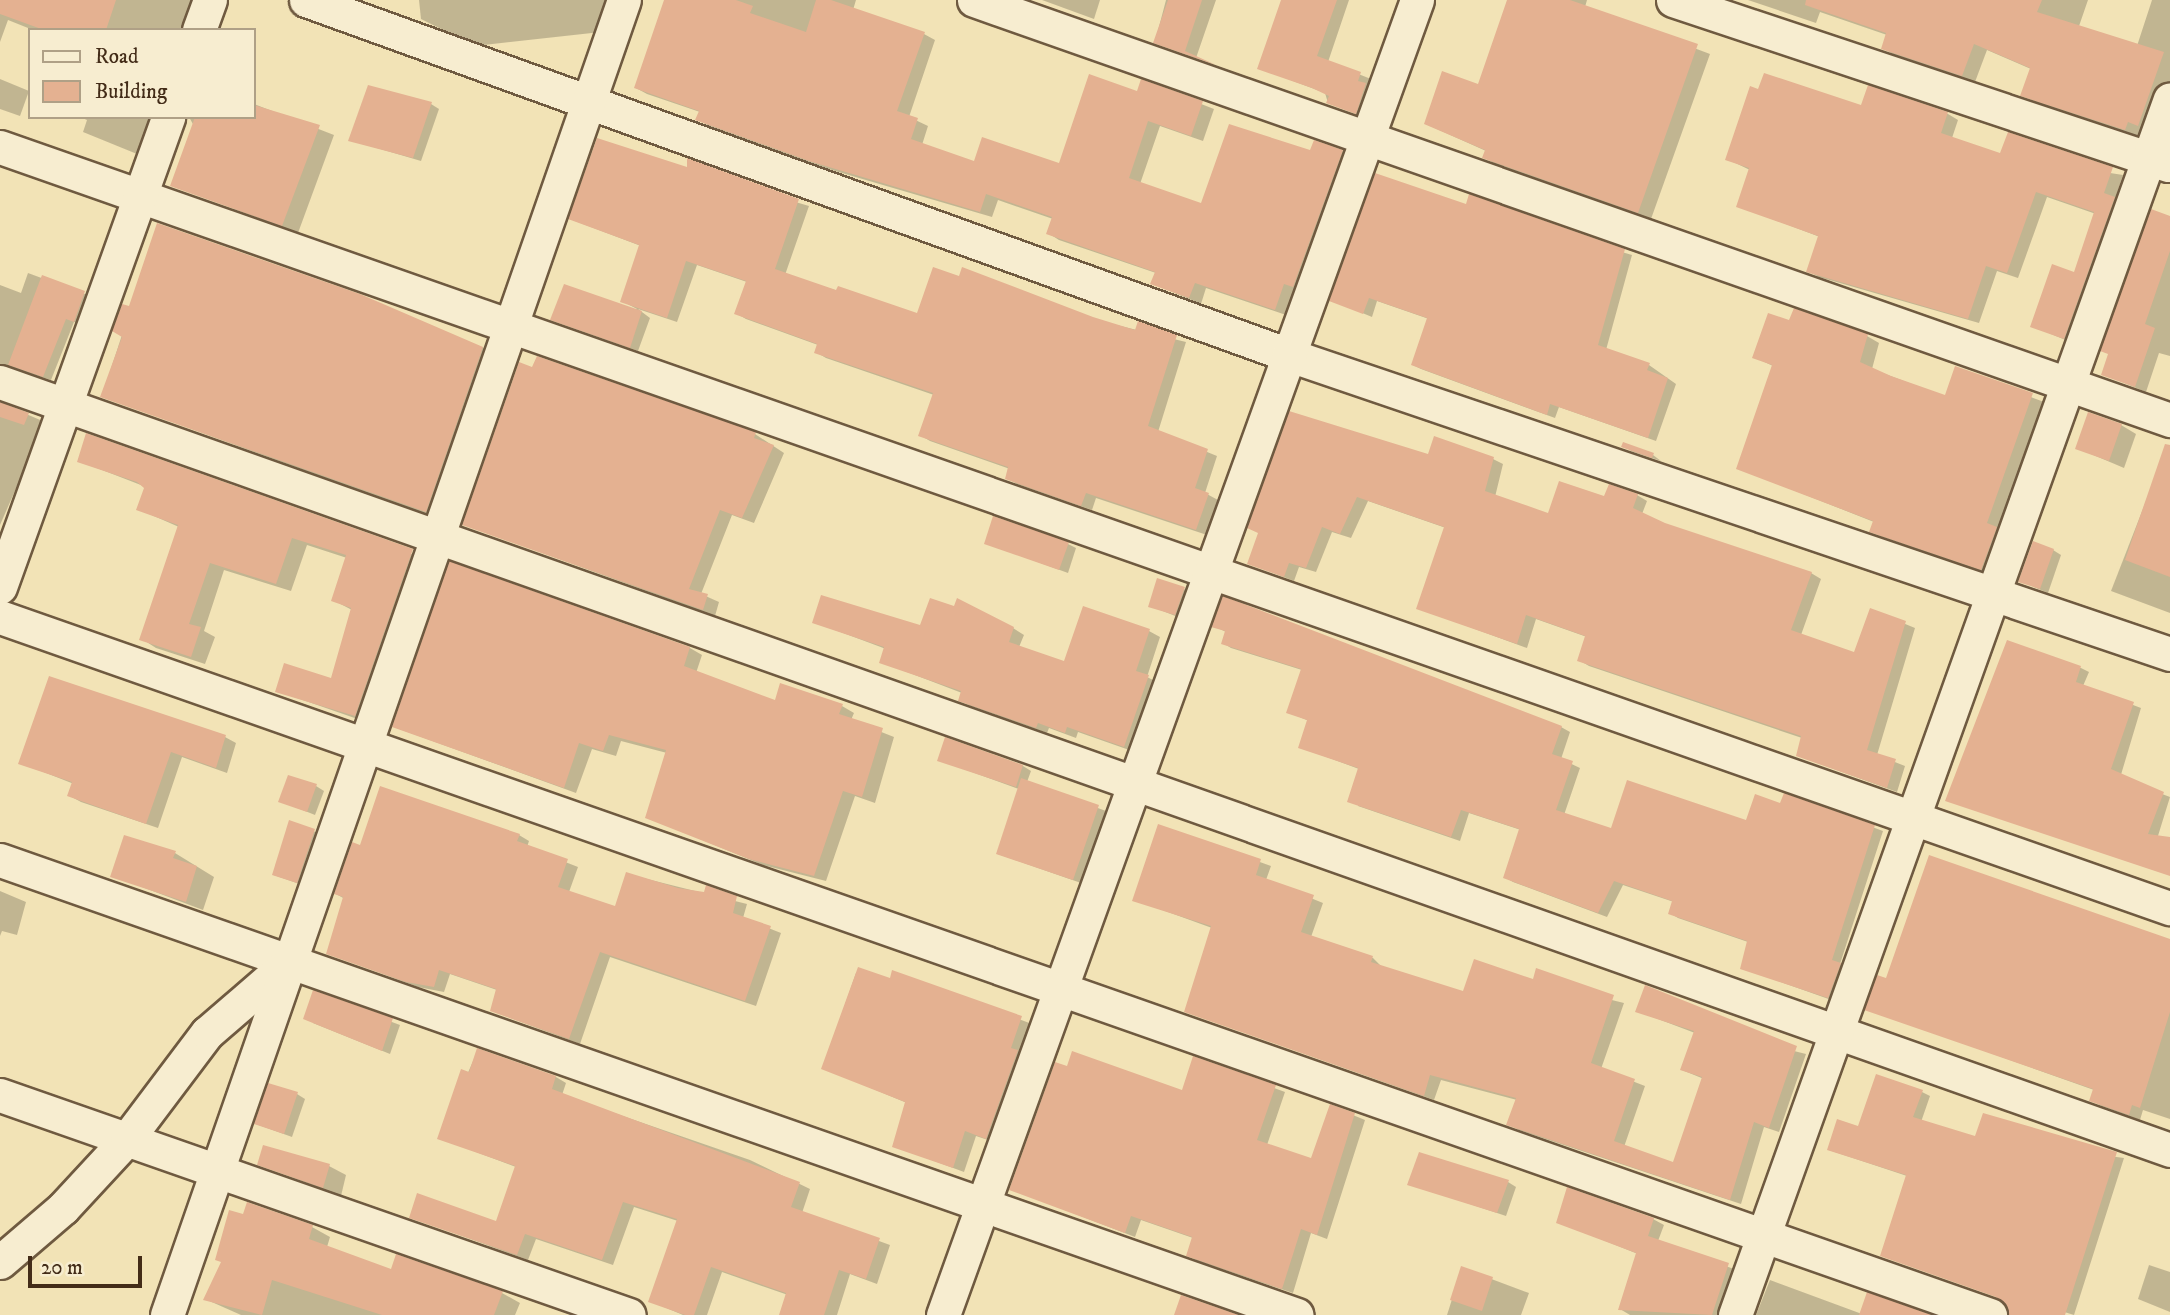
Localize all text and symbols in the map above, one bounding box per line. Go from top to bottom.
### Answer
legend [28,28,256,119]
text: Road [95,44,139,70]
text: Building [95,79,167,105]
scale bar [32,1242,145,1286]
text: 20 m [41,1255,83,1281]

